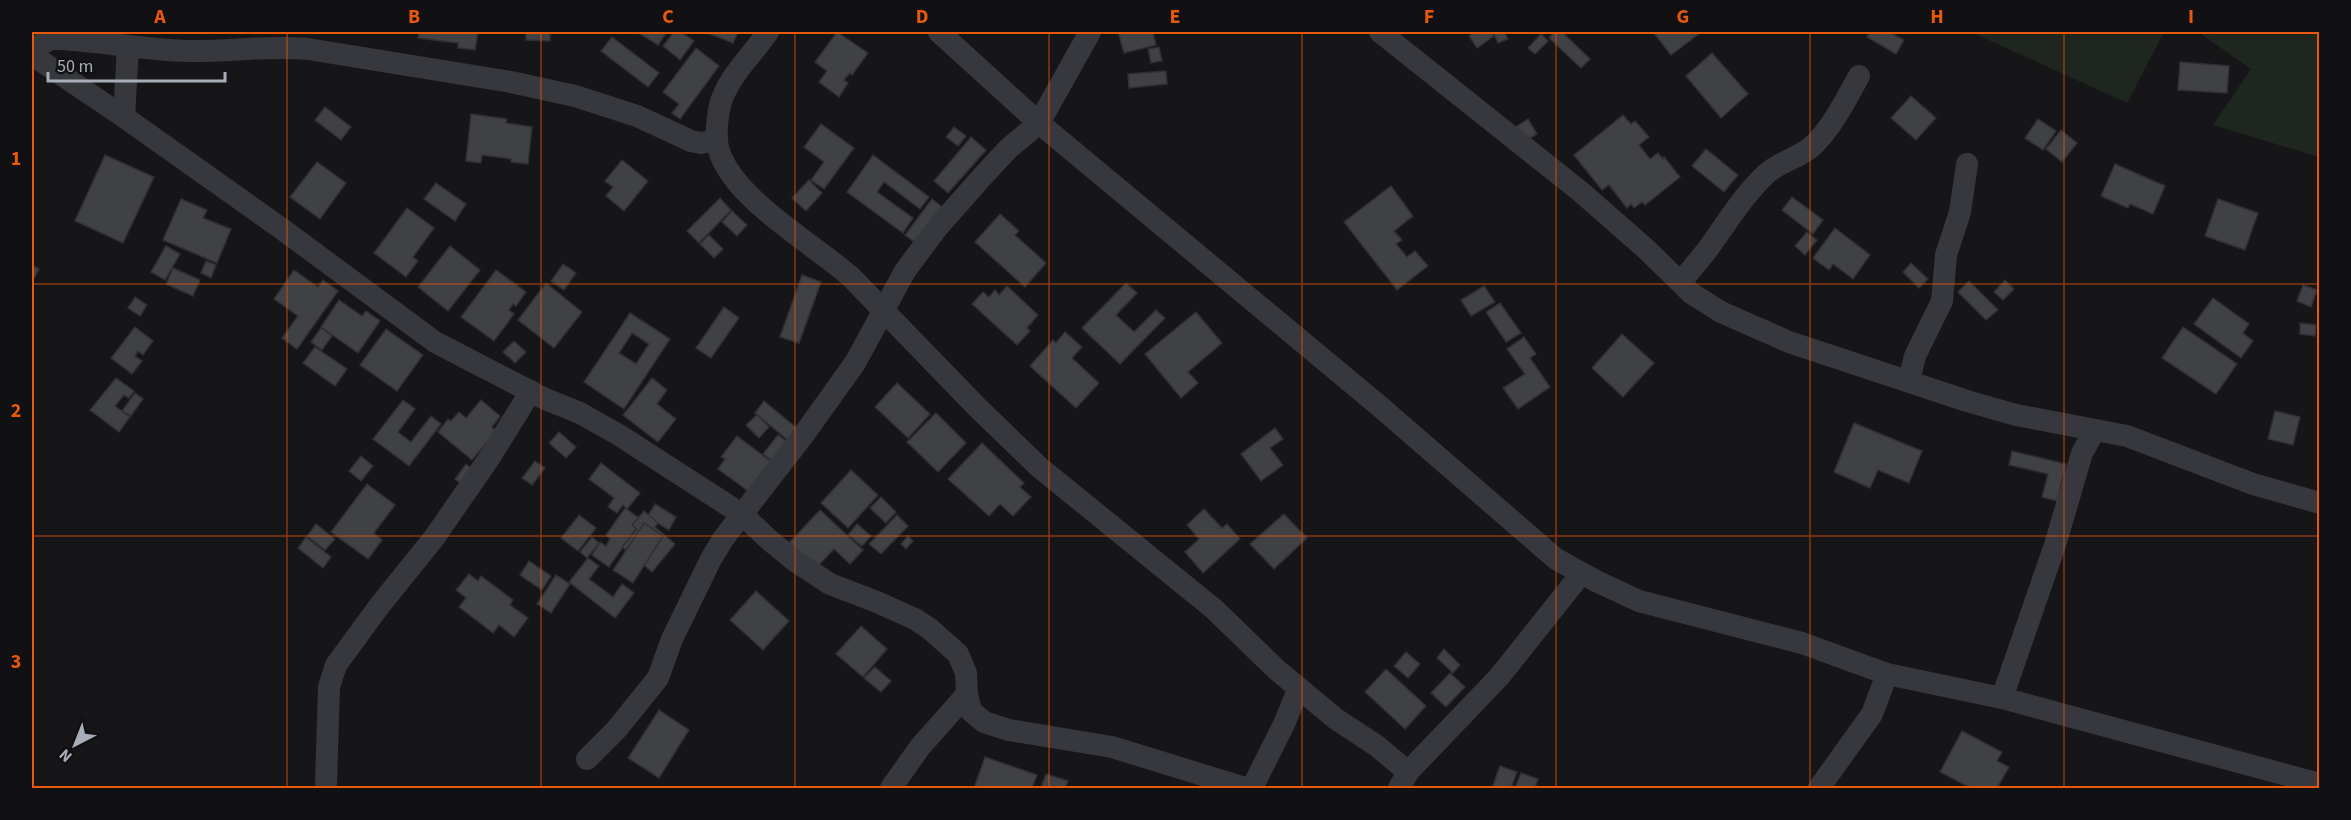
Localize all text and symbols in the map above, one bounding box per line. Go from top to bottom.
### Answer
text: A [153,3,166,31]
text: B [408,3,420,31]
text: C [662,3,674,31]
text: D [916,3,928,31]
text: E [1170,3,1180,31]
text: F [1424,3,1434,31]
text: G [1677,3,1689,31]
text: H [1930,3,1944,31]
text: I [2188,3,2194,31]
scale bar [48,45,225,83]
text: 50 m [57,54,93,79]
text: 1 [11,145,21,173]
text: 2 [11,397,21,425]
text: 3 [11,648,21,676]
north arrow [45,715,105,775]
text: N [54,744,77,767]

